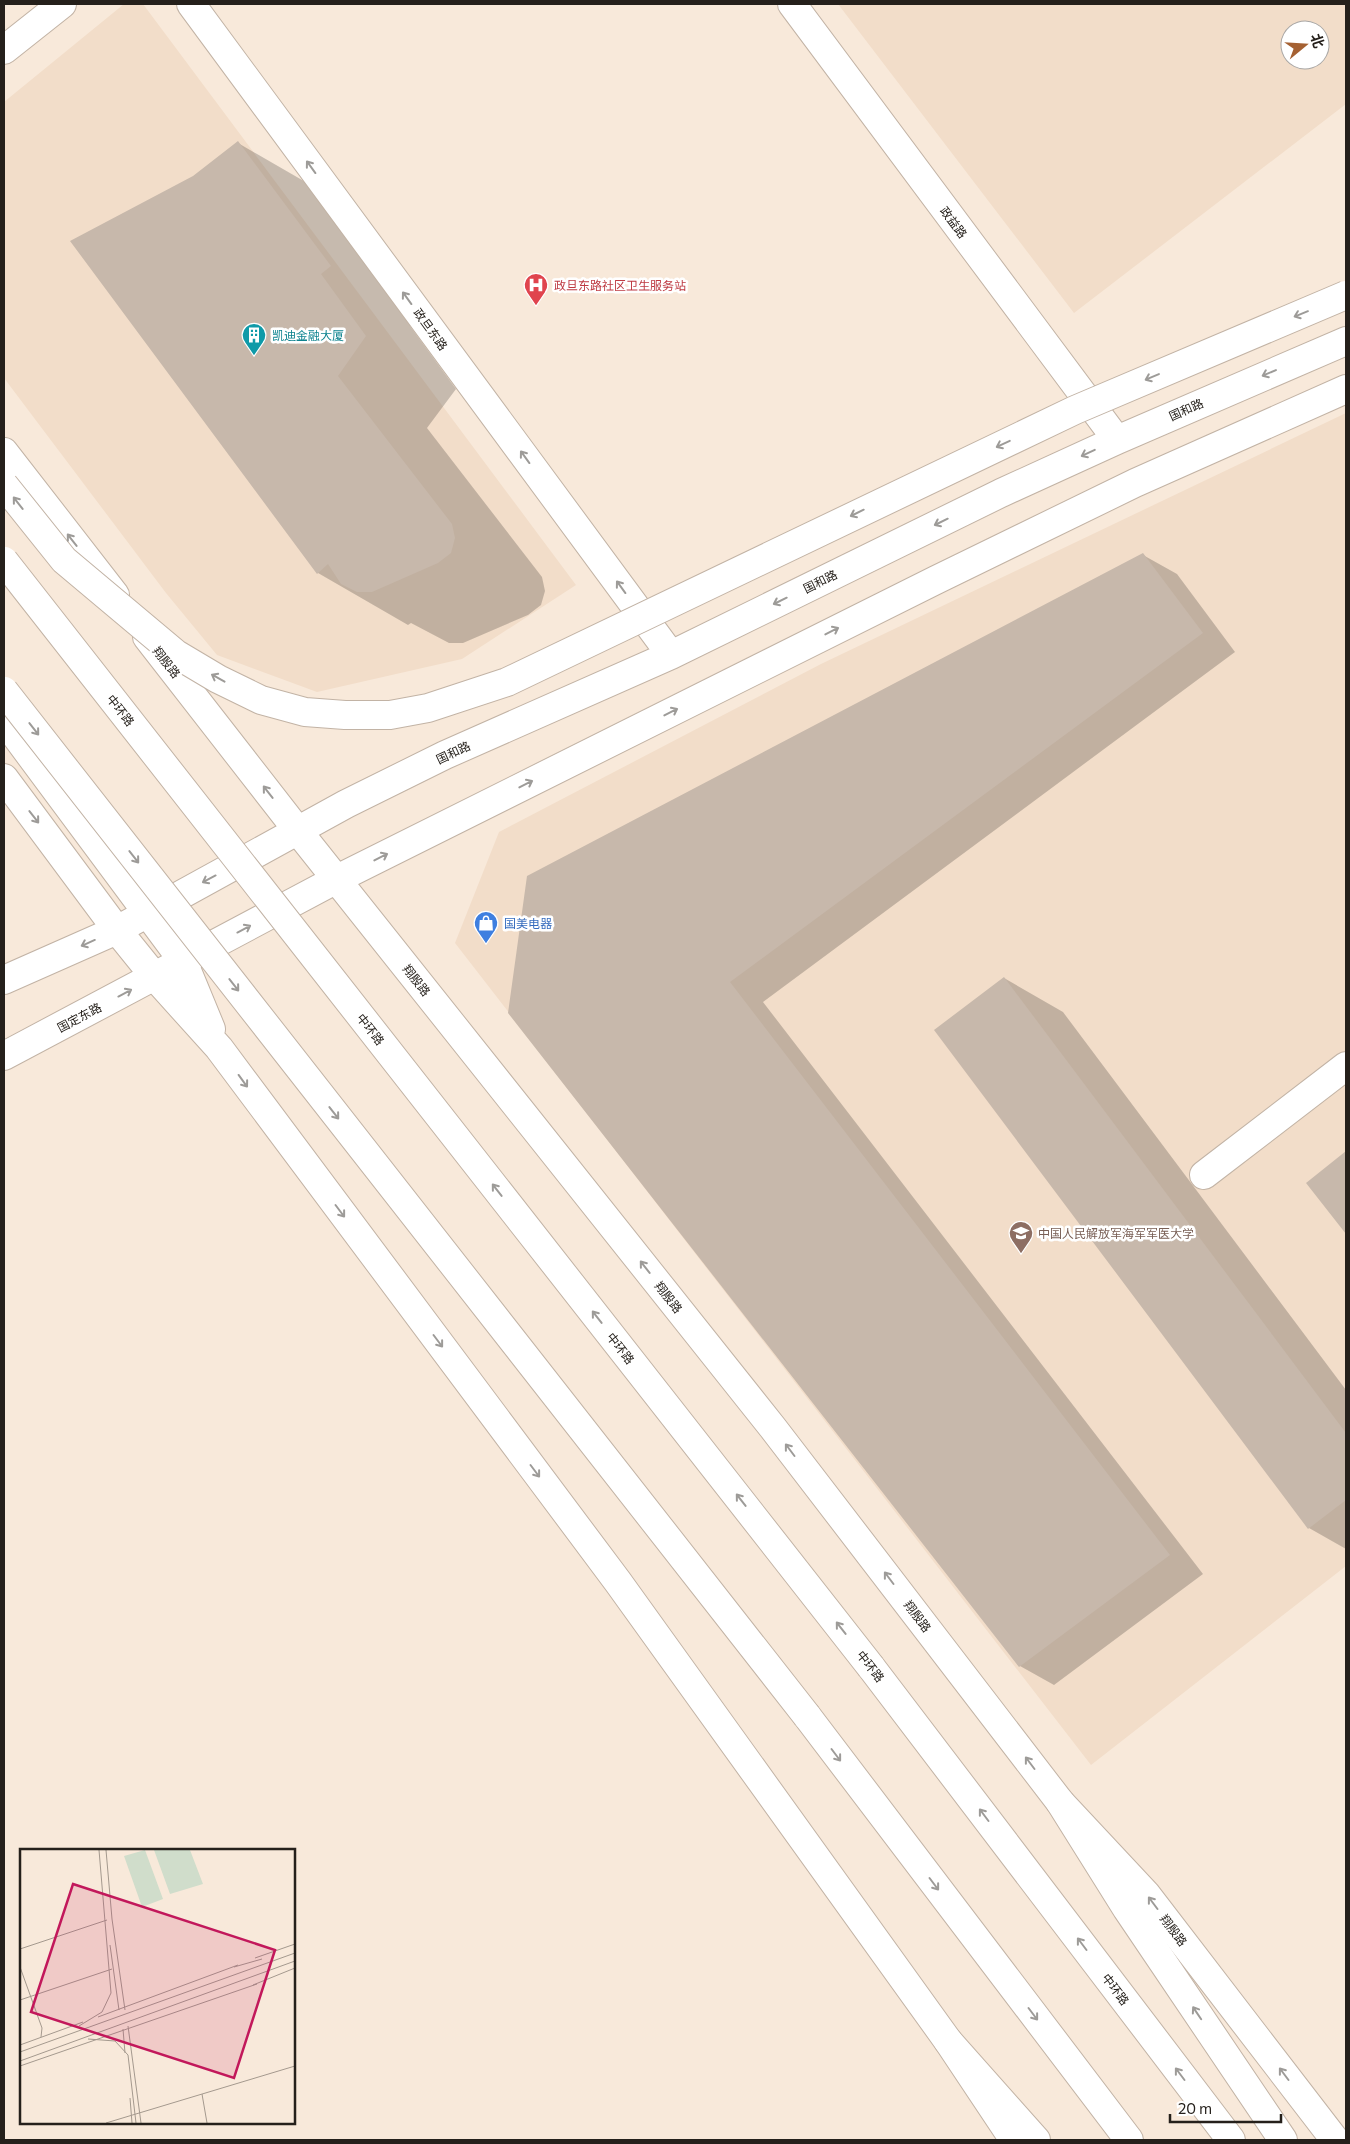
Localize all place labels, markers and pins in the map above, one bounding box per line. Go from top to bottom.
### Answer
hospital icon: 政旦东路社区卫生服务站 [523,272,549,306]
place label: 政旦东路社区卫生服务站 [554,278,686,292]
building icon: 凯迪金融大厦 [241,322,267,356]
place label: 凯迪金融大厦 [272,328,344,342]
shop icon: 国美电器 [473,910,499,944]
place label: 国美电器 [504,916,552,930]
school or university icon: 中国人民解放军海军军医大学 [1008,1220,1034,1254]
place label: 中国人民解放军海军军医大学 [1038,1226,1194,1240]

